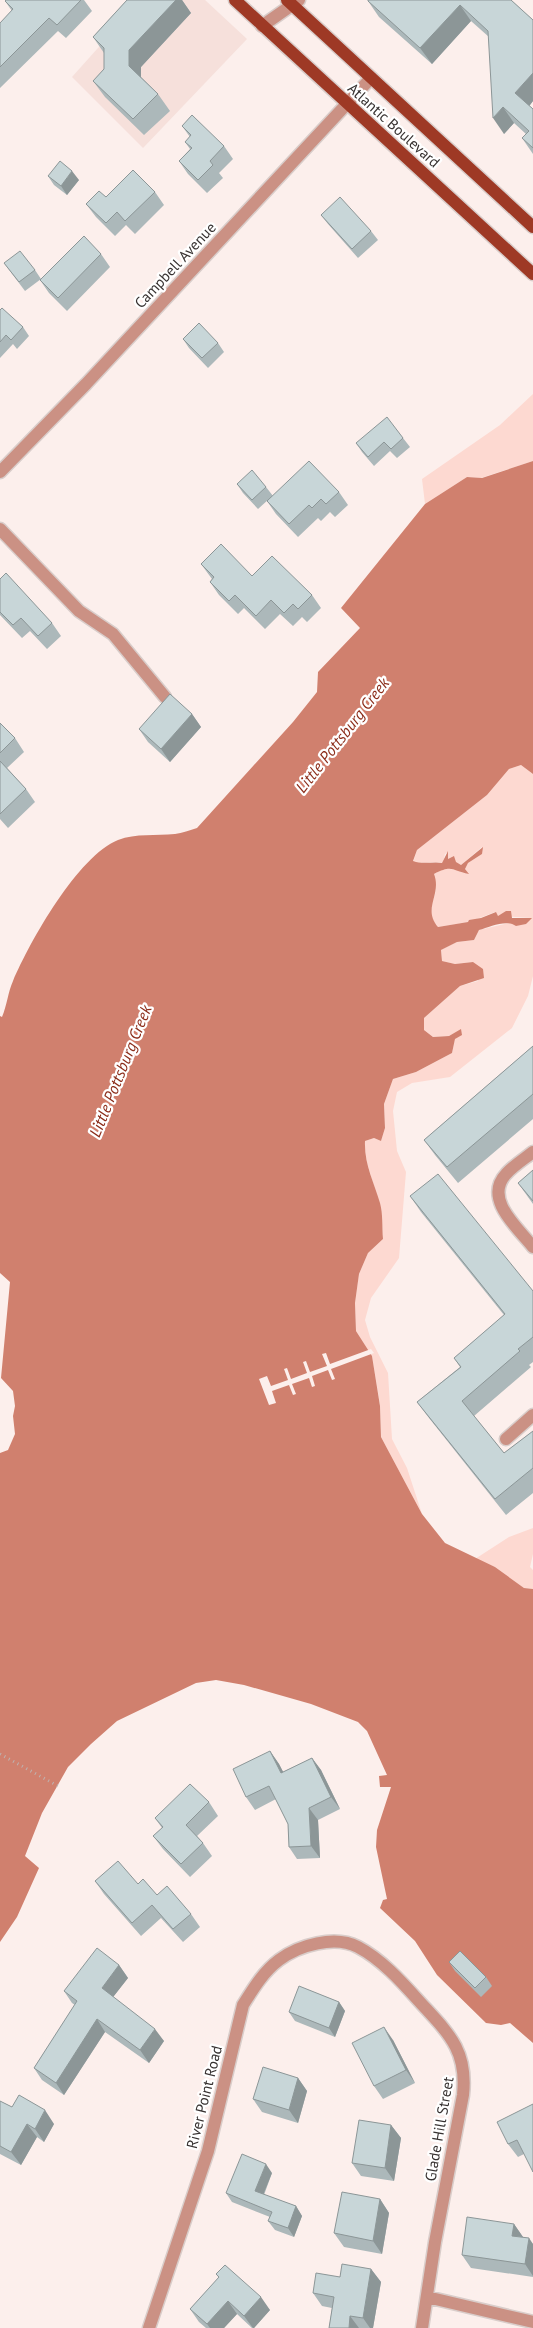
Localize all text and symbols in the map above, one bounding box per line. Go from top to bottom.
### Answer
street label: Atlantic Boulevard [344,79,444,171]
street label: Campbell Avenue [130,218,220,312]
water label: Little Pottsburg Creek [291,673,394,796]
water label: Little Pottsburg Creek [84,1001,156,1140]
street label: River Point Road [182,2043,226,2151]
street label: Glade Hill Street [420,2075,458,2183]

